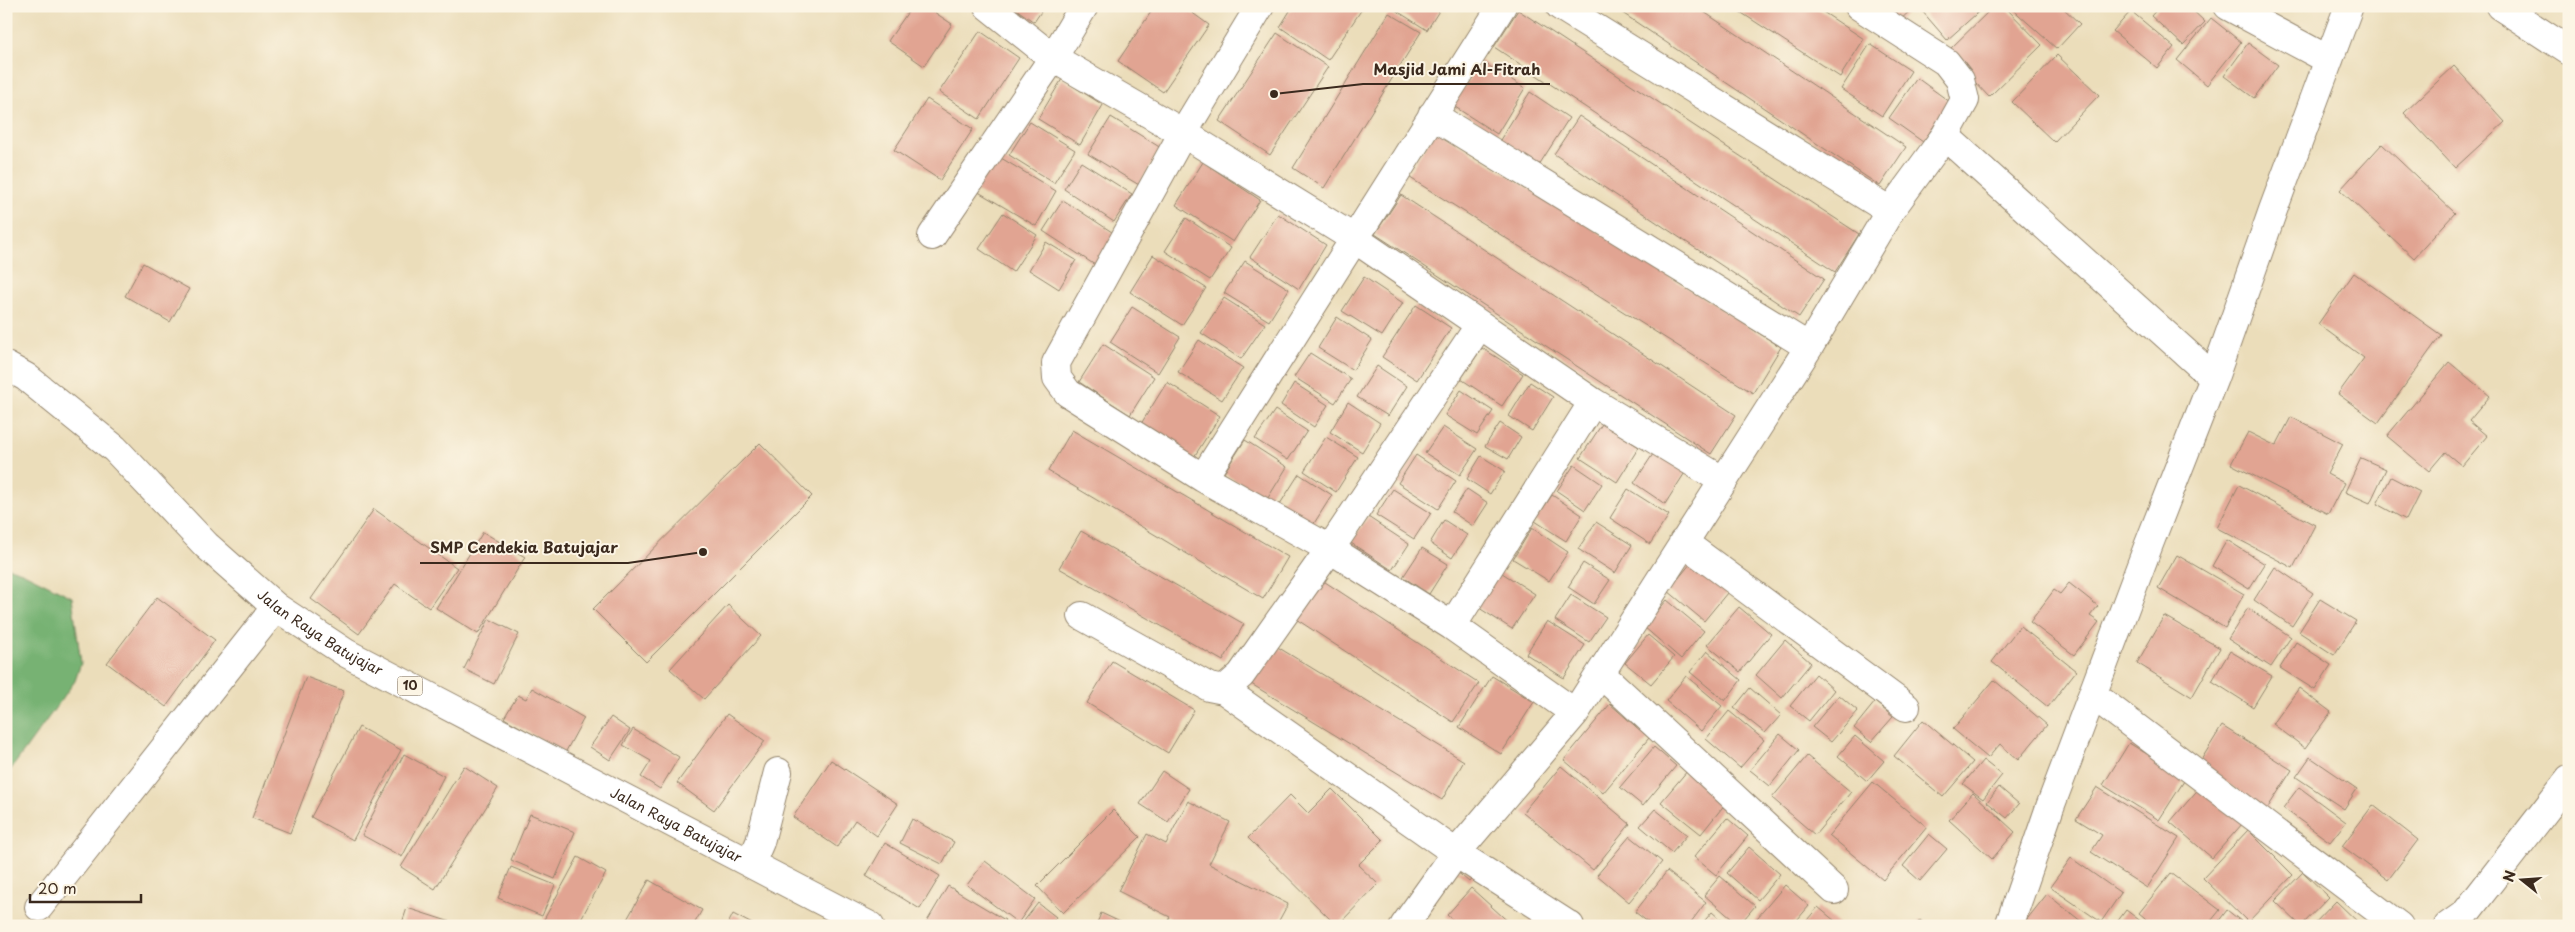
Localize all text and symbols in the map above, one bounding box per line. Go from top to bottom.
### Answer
callout: Masjid Jami Al-Fitrah [1363,54,1550,84]
text: Masjid Jami Al-Fitrah [1373,57,1541,80]
callout: SMP Cendekia Batujajar [420,533,628,563]
text: SMP Cendekia Batujajar [430,535,618,558]
street label: Jalan Raya Batujajar [253,584,387,681]
road number: 10 [398,676,422,696]
street label: Jalan Raya Batujajar [607,781,746,868]
north arrow [2498,854,2548,904]
text: N [2497,868,2521,884]
scale bar [30,872,141,904]
text: 20 m [38,876,77,899]

